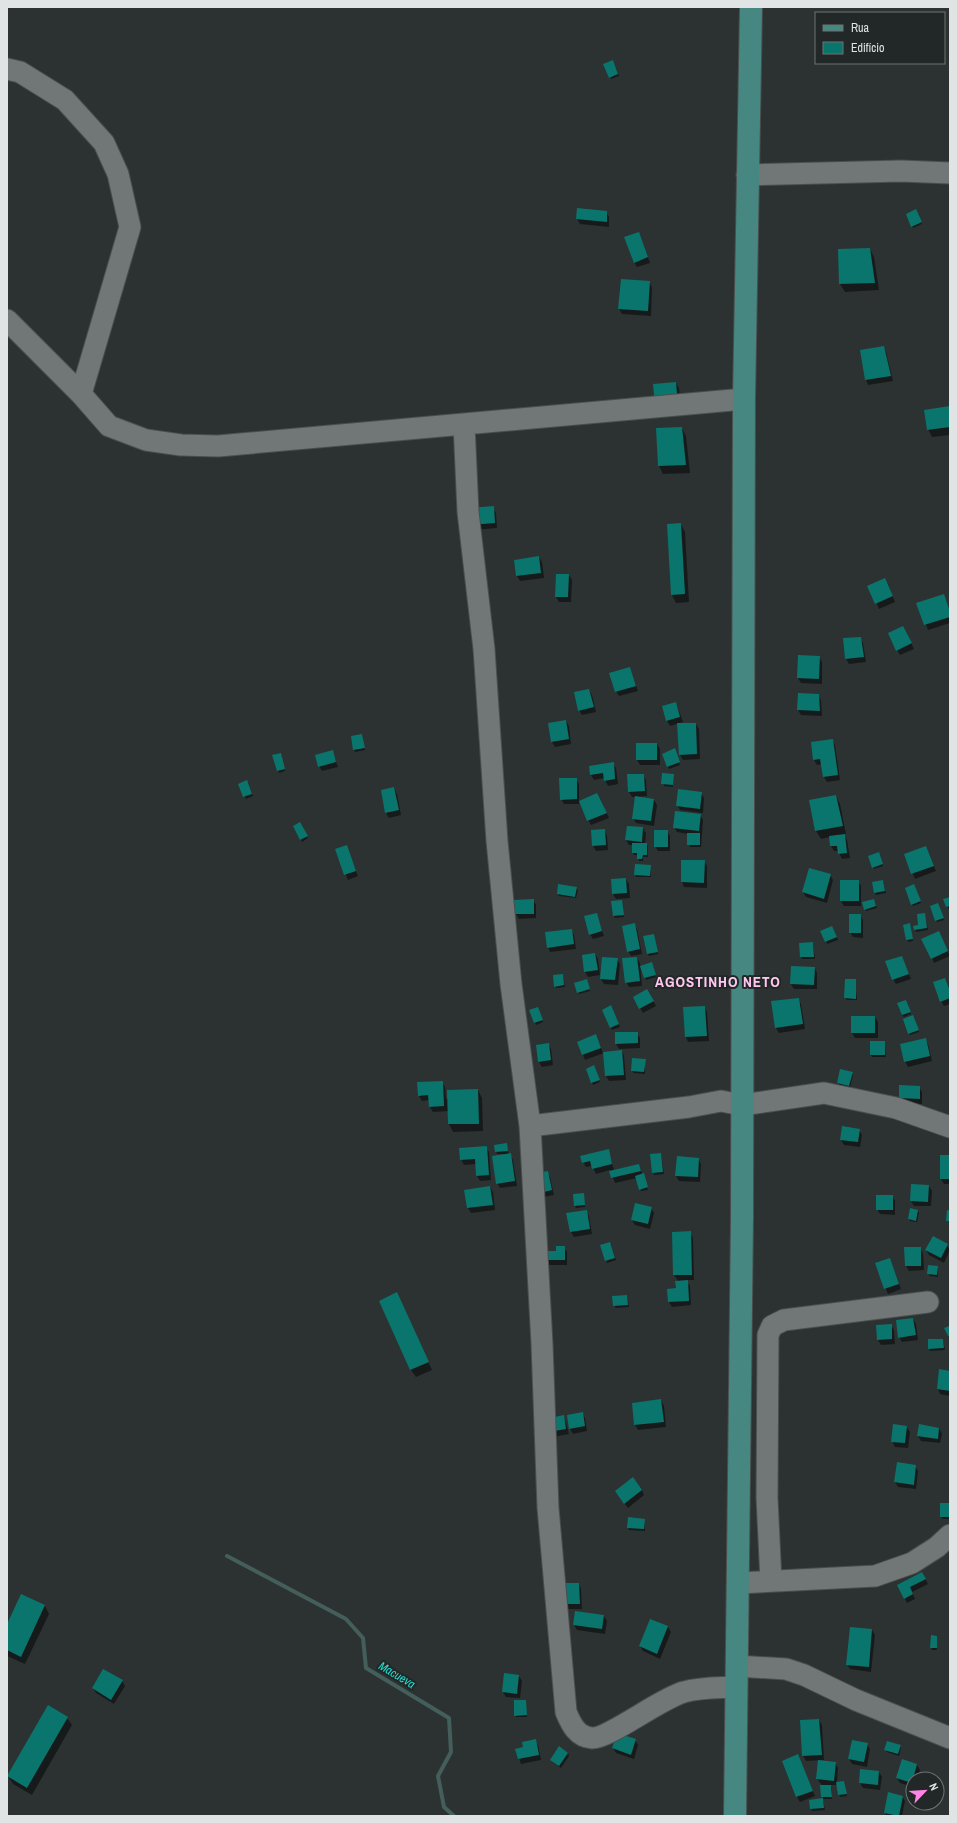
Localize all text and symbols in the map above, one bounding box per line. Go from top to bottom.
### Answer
legend [815,12,945,64]
text: Rua [851,20,870,36]
text: Edifício [851,40,884,56]
district label: AGOSTINHO NETO [655,971,781,992]
water label: Macueva [376,1658,419,1692]
north arrow [905,1771,945,1811]
text: N [926,1781,942,1793]

